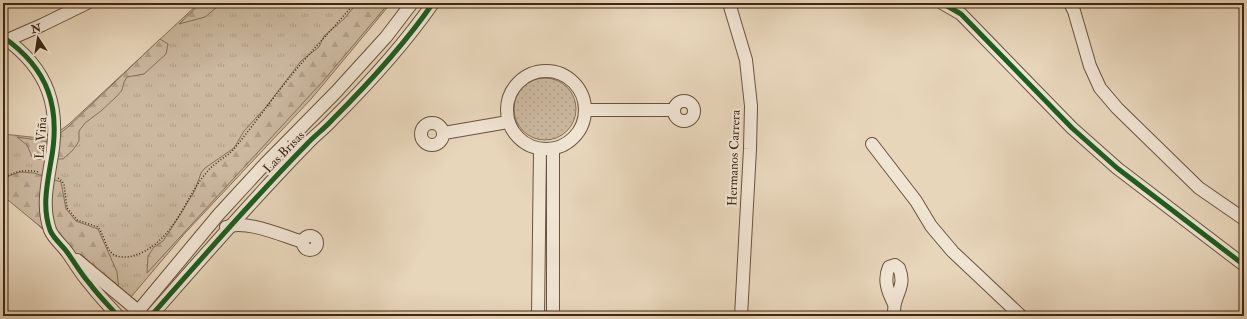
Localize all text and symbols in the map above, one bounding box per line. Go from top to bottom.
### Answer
north arrow [18,18,58,58]
text: N [29,21,43,36]
street label: Hermanos Carrera [724,109,744,206]
street label: La Viña [32,116,50,160]
street label: Las Brisas [260,127,309,177]

